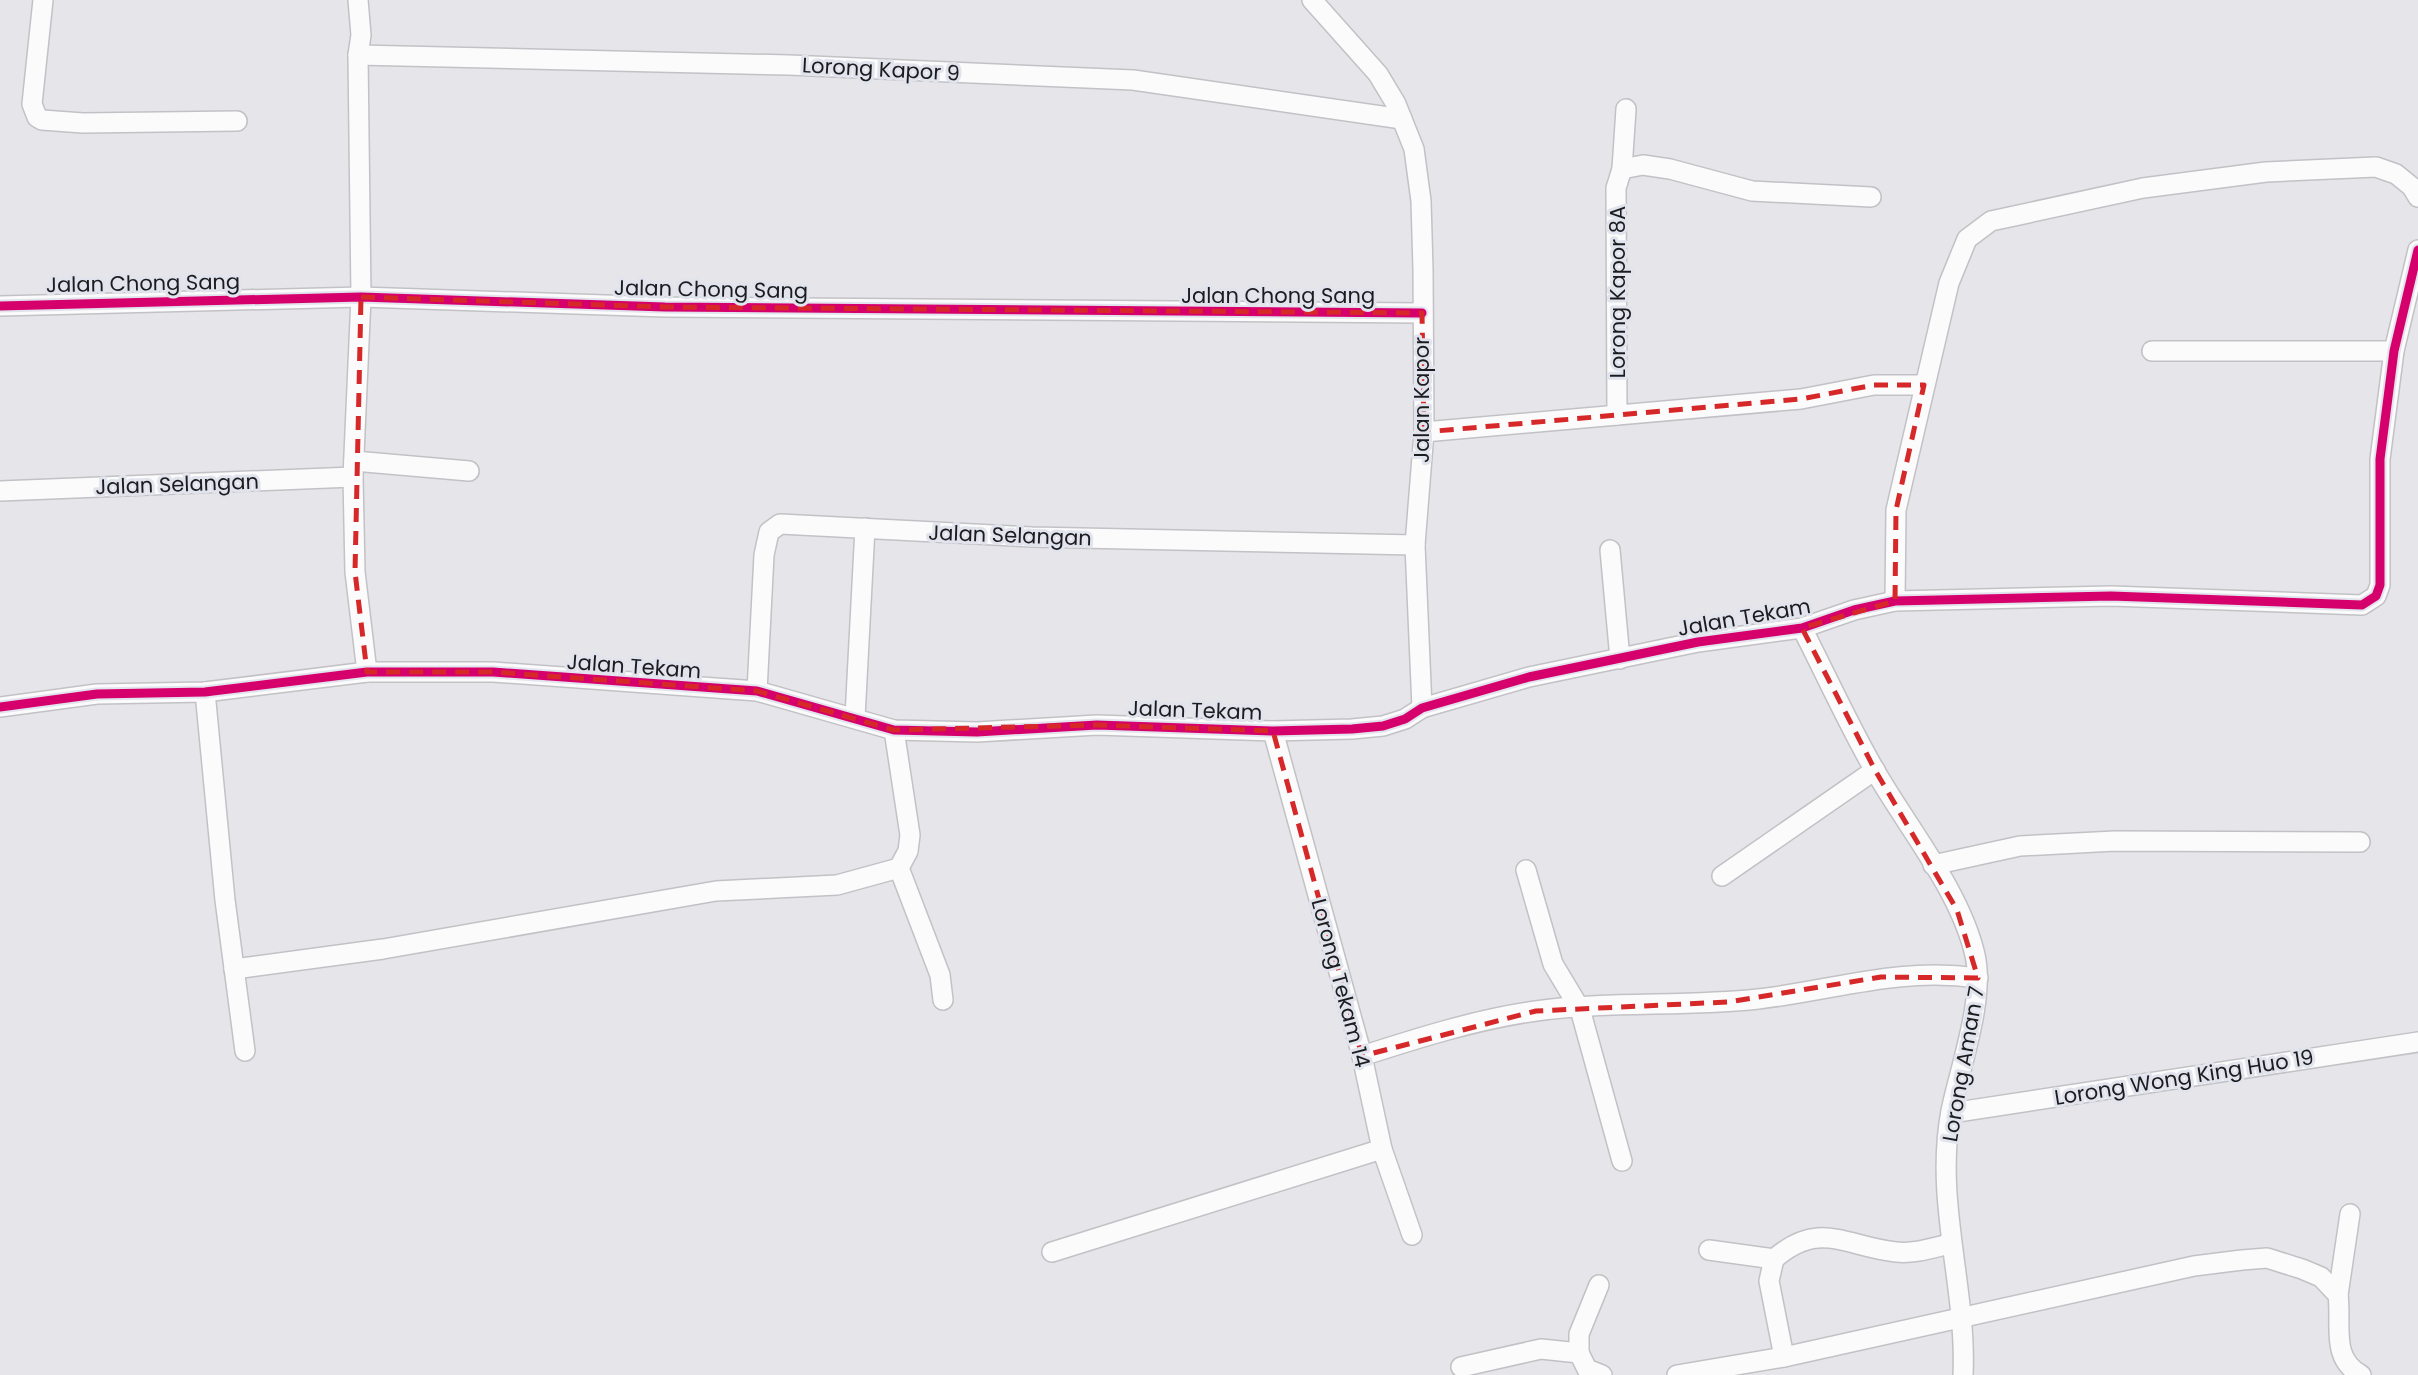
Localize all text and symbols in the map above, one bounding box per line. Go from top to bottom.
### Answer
street label: Lorong Kapor 9 [801,50,961,88]
street label: Lorong Kapor 8A [1603,206,1632,378]
street label: Jalan Chong Sang [46,267,240,299]
street label: Jalan Chong Sang [614,273,808,305]
street label: Jalan Chong Sang [1181,281,1375,310]
street label: Jalan Kapor [1407,337,1436,463]
street label: Jalan Selangan [95,467,259,501]
street label: Jalan Selangan [928,518,1092,552]
street label: Jalan Tekam [1675,591,1813,643]
street label: Jalan Tekam [566,647,702,685]
street label: Jalan Tekam [1127,693,1263,727]
street label: Lorong Tekam 14 [1305,895,1377,1071]
street label: Lorong Aman 7 [1935,984,1991,1144]
street label: Lorong Wong King Huo 19 [2052,1042,2316,1112]

